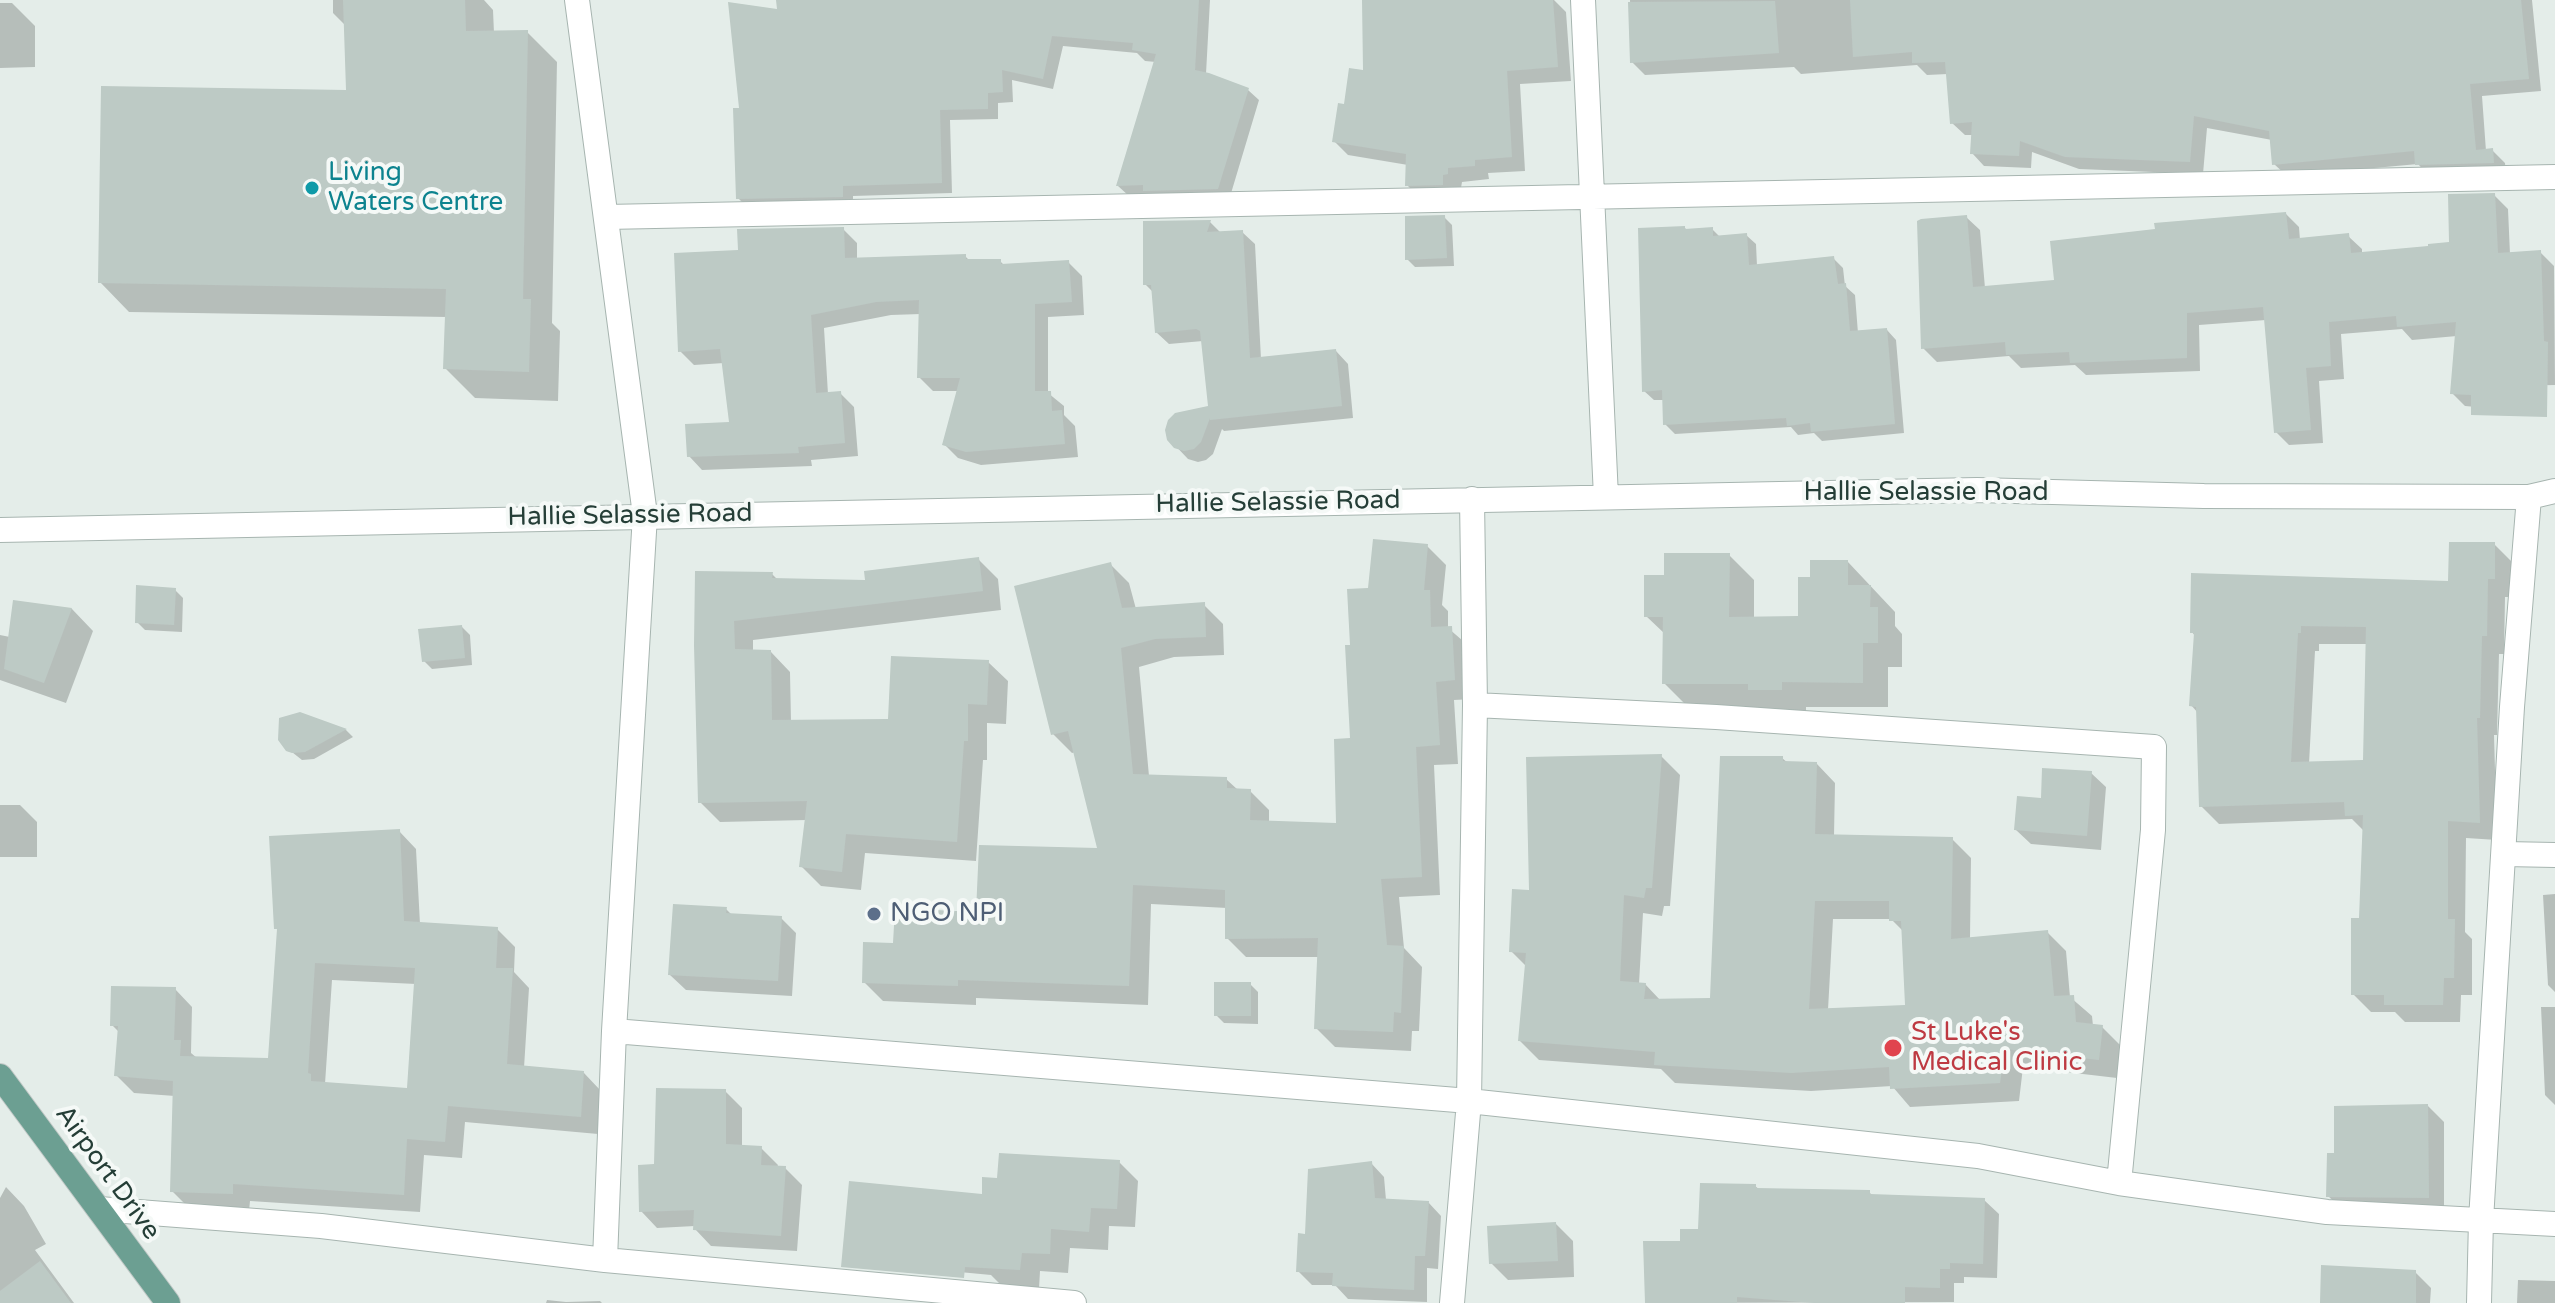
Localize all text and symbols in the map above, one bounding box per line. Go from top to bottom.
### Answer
place label: Living Waters Centre [328,157,503,218]
marker: Living Waters Centre [303,179,321,197]
street label: Hallie Selassie Road [1803,477,2049,509]
street label: Hallie Selassie Road [1155,485,1401,521]
street label: Hallie Selassie Road [507,498,753,534]
place label: NGO NPI [890,898,1004,930]
marker: NGO NPI [865,905,883,923]
place label: St Luke's Medical Clinic [1911,1017,2082,1078]
marker: St Luke's Medical Clinic [1882,1037,1904,1059]
street label: Airport Drive [48,1100,166,1246]

